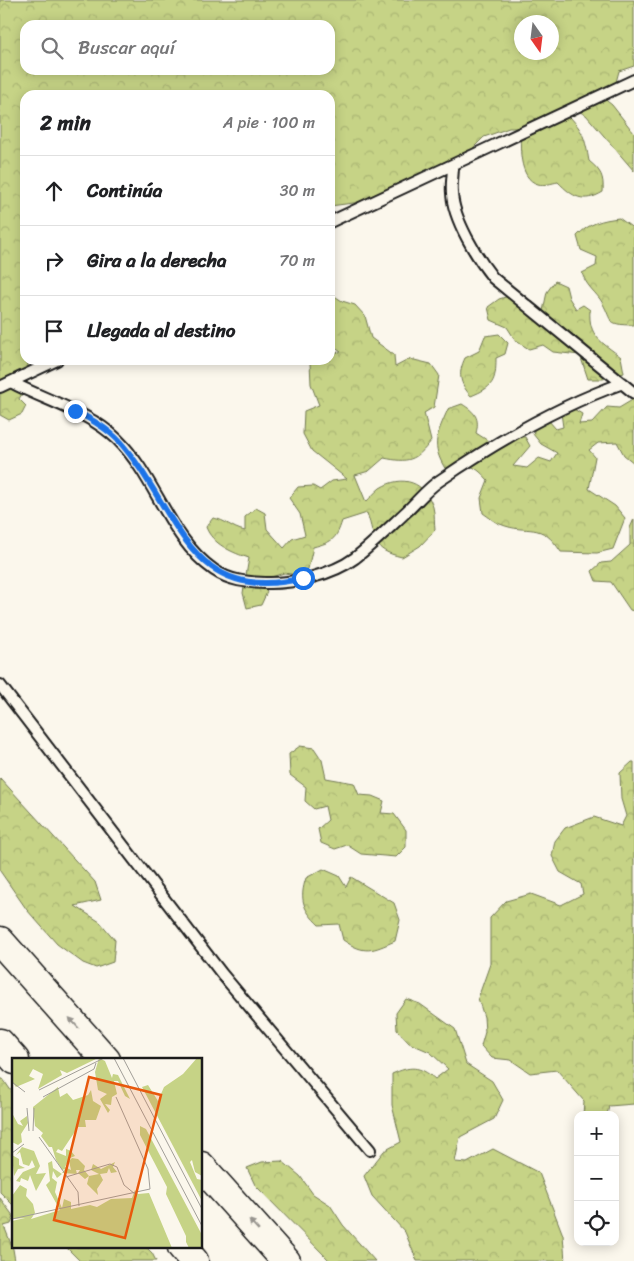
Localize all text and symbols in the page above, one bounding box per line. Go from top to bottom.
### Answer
north arrow [514,15,559,60]
search box [20,20,335,75]
text: Buscar aquí [78,31,175,64]
icon: search [38,34,66,62]
text: 2 min [40,104,91,142]
text: A pie · 100 m [223,108,315,137]
text: Continúa [87,174,162,207]
text: 30 m [280,176,315,205]
icon: ahead [40,177,68,205]
text: Gira a la derecha [87,244,226,277]
text: 70 m [279,246,315,275]
icon: right [40,247,68,275]
text: Llegada al destino [87,314,236,347]
icon: arrive [40,317,68,345]
route end [64,400,87,423]
route start [292,567,315,590]
one-way arrow [68,1017,79,1030]
inset map [12,1058,202,1248]
map controls [574,1111,619,1246]
button: + [574,1111,619,1156]
button: − [574,1156,619,1201]
button: locate [574,1201,619,1246]
one-way arrow [248,1219,260,1231]

